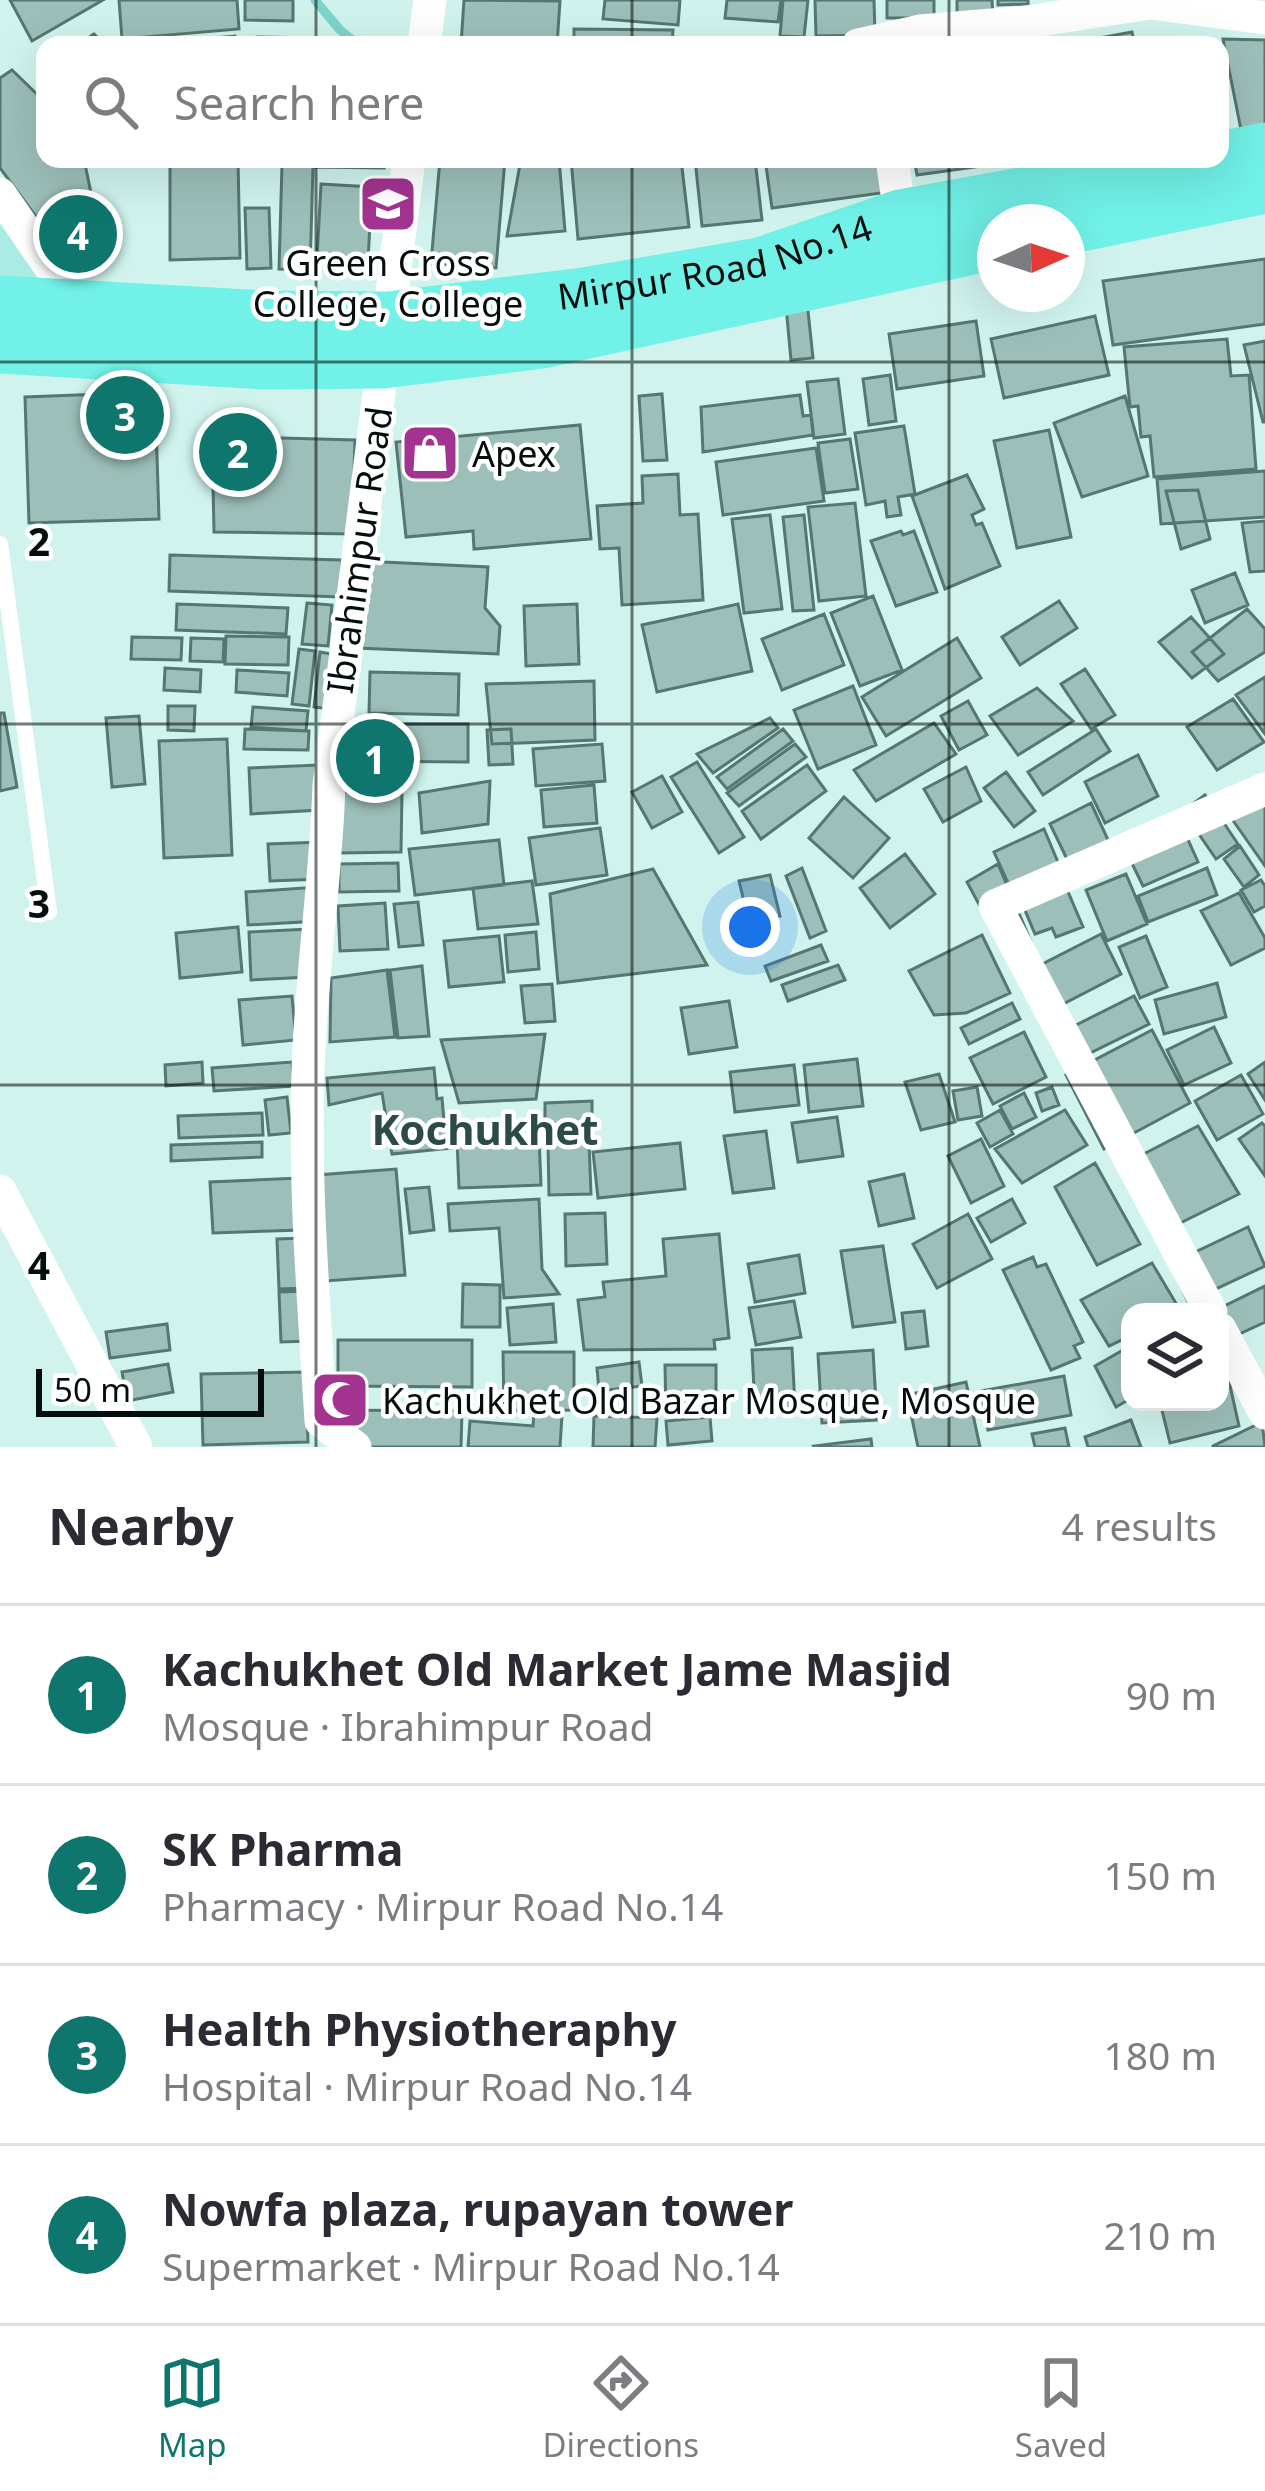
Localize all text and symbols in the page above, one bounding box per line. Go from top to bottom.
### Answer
search box [36,36,1229,168]
icon: search [78,69,144,135]
text: Search here [174,72,424,133]
school or university icon: Green Cross College, College [357,173,419,235]
pin: 4 [39,189,117,279]
street label: Mirpur Road No.14 [555,202,878,321]
north arrow [977,204,1085,312]
place label: Green Cross College, College [253,238,523,328]
pin: 3 [86,370,164,460]
street label: Ibrahimpur Road [315,403,403,697]
pin: 2 [199,407,277,497]
shop icon: Apex [399,422,461,484]
place label: Apex [472,429,556,478]
text: 2 [28,514,50,567]
pin: 1 [336,713,414,803]
text: 3 [28,876,50,929]
your location [720,897,780,957]
district label: Kochukhet [371,1100,599,1157]
text: 4 [28,1238,50,1291]
map controls [1121,1303,1229,1411]
button: layers [1121,1303,1229,1411]
scale bar [36,1363,264,1416]
text: 50 m [54,1367,131,1412]
mosque icon: Kachukhet Old Bazar Mosque, Mosque [309,1369,371,1431]
place label: Kachukhet Old Bazar Mosque, Mosque [382,1376,1036,1425]
text: Nearby [48,1490,234,1560]
text: 4 results [1062,1499,1217,1552]
text: Kachukhet Old Market Jame Masjid [162,1638,952,1699]
text: 1 [76,1668,98,1721]
text: 90 m [1126,1668,1217,1721]
text: Mosque · Ibrahimpur Road [162,1699,654,1752]
text: SK Pharma [162,1818,403,1879]
text: 2 [76,1848,98,1901]
text: 150 m [1103,1848,1217,1901]
text: Pharmacy · Mirpur Road No.14 [162,1879,723,1932]
text: Health Physiotheraphy [162,1998,676,2059]
text: 3 [76,2028,98,2081]
text: 180 m [1103,2028,1217,2081]
text: Hospital · Mirpur Road No.14 [162,2059,692,2112]
text: Nowfa plaza, rupayan tower [162,2178,794,2239]
text: 4 [76,2208,98,2261]
text: 210 m [1103,2208,1217,2261]
text: Supermarket · Mirpur Road No.14 [162,2239,780,2292]
tab: Map [158,2350,227,2467]
tab: Directions [542,2350,699,2467]
tab: Saved [1015,2350,1107,2467]

